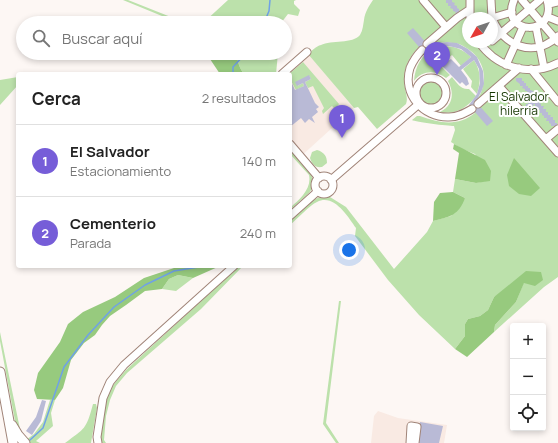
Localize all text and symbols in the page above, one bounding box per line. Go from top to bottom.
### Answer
north arrow [462,12,498,48]
search box [16,16,292,60]
icon: search [30,27,52,49]
text: Buscar aquí [62,28,143,49]
pin: 2 [424,42,450,75]
text: Cerca [32,87,81,110]
park label: El Salvador hilerria [489,88,550,119]
text: 2 resultados [202,89,276,107]
pin: 1 [329,105,355,138]
text: El Salvador [70,141,150,162]
text: 1 [42,152,48,170]
text: 140 m [242,152,276,170]
text: Estacionamiento [70,162,171,180]
text: Cementerio [70,213,156,234]
text: 2 [41,224,49,242]
text: 240 m [240,224,276,242]
text: Parada [70,234,111,252]
your location [339,240,359,260]
map controls [510,323,546,431]
button: + [510,323,546,359]
button: − [510,359,546,395]
button: locate [510,395,546,431]

